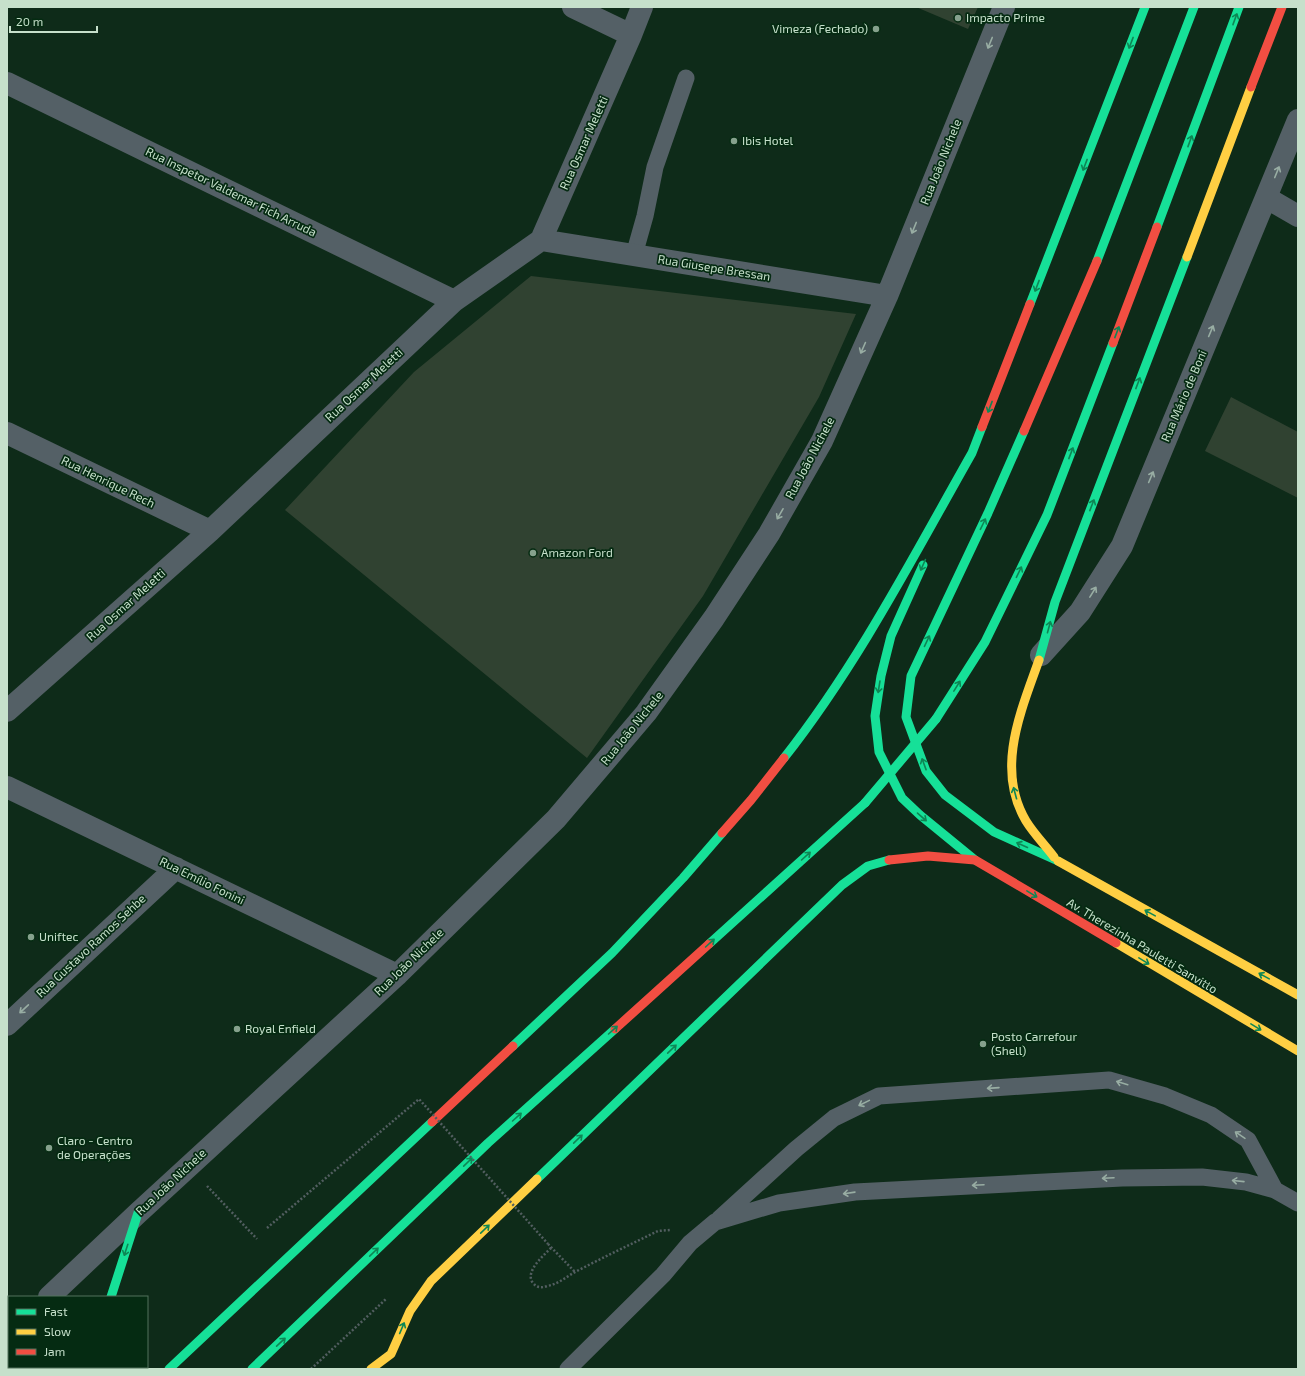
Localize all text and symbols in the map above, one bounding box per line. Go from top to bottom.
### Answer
scale bar [10,8,97,34]
place label: Impacto Prime [966,10,1045,24]
one-way arrow [1232,12,1239,25]
marker: Impacto Prime [953,13,963,23]
text: 20 m [16,14,43,28]
place label: Vimeza (Fechado) [772,21,868,35]
marker: Vimeza (Fechado) [871,24,881,34]
one-way arrow [985,37,993,49]
one-way arrow [1127,37,1135,49]
street label: Rua Osmar Meletti [556,94,610,192]
street label: Rua João Nichele [917,117,964,206]
place label: Ibis Hotel [742,133,794,147]
one-way arrow [1186,135,1194,147]
marker: Ibis Hotel [729,136,739,146]
street label: Rua Inspetor Valdemar Fich Arruda [144,144,319,239]
one-way arrow [1080,158,1088,170]
one-way arrow [1274,166,1281,178]
one-way arrow [910,222,918,234]
street label: Rua Giusepe Bressan [657,251,771,283]
one-way arrow [1033,279,1041,291]
one-way arrow [1208,325,1216,337]
one-way arrow [1114,326,1122,338]
one-way arrow [859,342,867,354]
street label: Rua Osmar Meletti [322,345,405,424]
street label: Rua Mário de Boni [1157,348,1209,444]
one-way arrow [1135,378,1143,390]
one-way arrow [986,400,993,412]
street label: Rua João Nichele [782,414,837,501]
one-way arrow [1067,447,1075,459]
street label: Rua Henrique Rech [59,452,157,510]
one-way arrow [1147,471,1155,483]
one-way arrow [1089,499,1097,511]
one-way arrow [776,508,784,520]
one-way arrow [980,518,987,530]
place label: Amazon Ford [541,545,613,559]
marker: Amazon Ford [528,548,538,558]
one-way arrow [919,559,926,571]
street label: Rua Osmar Meletti [83,565,168,643]
one-way arrow [1016,566,1023,578]
one-way arrow [1088,587,1097,598]
one-way arrow [1045,621,1053,634]
one-way arrow [924,636,931,648]
one-way arrow [875,680,883,693]
one-way arrow [953,680,961,692]
street label: Rua João Nichele [597,688,665,767]
one-way arrow [919,759,927,771]
one-way arrow [1011,787,1018,800]
one-way arrow [916,812,927,821]
one-way arrow [1017,841,1029,848]
one-way arrow [801,852,811,861]
street label: Rua Emílio Fonini [158,853,247,907]
street label: Rua Gustavo Ramos Sehbe [33,891,148,1000]
one-way arrow [1026,891,1038,899]
street label: Av. Therezinha Pauletti Sanvitto [1065,895,1220,996]
one-way arrow [1145,908,1157,916]
street label: Rua João Nichele [371,925,446,998]
place label: Uniftec [39,929,79,943]
marker: Uniftec [26,932,36,942]
one-way arrow [705,938,715,948]
one-way arrow [1138,957,1150,965]
one-way arrow [1258,972,1270,979]
one-way arrow [19,1004,29,1014]
place label: Royal Enfield [245,1021,316,1035]
one-way arrow [1250,1023,1262,1031]
marker: Royal Enfield [232,1024,242,1034]
one-way arrow [608,1026,619,1035]
place label: Posto Carrefour (Shell) [991,1029,1077,1057]
marker: Posto Carrefour (Shell) [978,1039,988,1049]
one-way arrow [667,1044,677,1054]
one-way arrow [1115,1079,1128,1086]
one-way arrow [987,1085,1000,1092]
one-way arrow [859,1100,871,1107]
one-way arrow [512,1113,522,1122]
one-way arrow [1235,1131,1246,1139]
place label: Claro - Centro de Operações [57,1133,133,1162]
one-way arrow [573,1134,583,1144]
marker: Claro - Centro de Operações [44,1143,54,1153]
street label: Rua João Nichele [132,1145,208,1217]
one-way arrow [463,1158,473,1167]
one-way arrow [1102,1175,1115,1182]
one-way arrow [1232,1177,1245,1184]
one-way arrow [972,1182,985,1189]
one-way arrow [842,1189,855,1197]
one-way arrow [480,1224,490,1234]
one-way arrow [122,1243,129,1256]
one-way arrow [369,1248,379,1257]
legend [8,1296,148,1368]
text: Fast [44,1304,68,1318]
one-way arrow [399,1323,406,1335]
text: Slow [44,1324,71,1338]
one-way arrow [276,1338,286,1347]
text: Jam [44,1344,65,1358]

